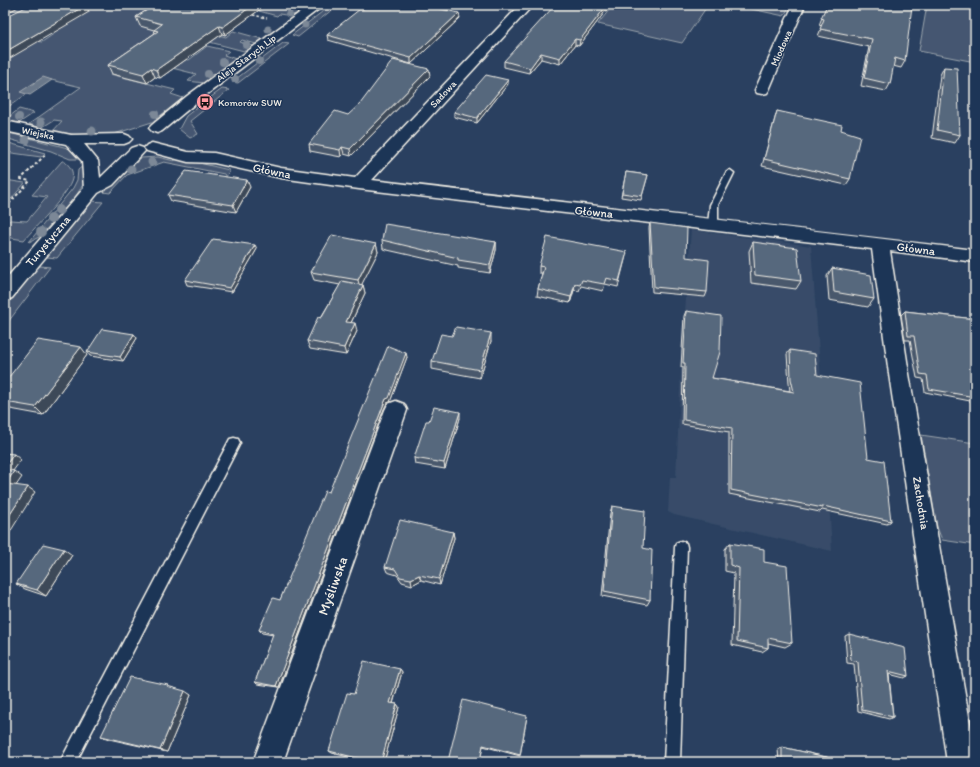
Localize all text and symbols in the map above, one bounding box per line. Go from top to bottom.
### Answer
street label: Miodowa [767,27,795,68]
street label: Aleja Starych Lip [213,31,279,85]
street label: Sadowa [427,77,460,111]
bus stop icon: Komorów SUW [195,92,215,112]
place label: Komorów SUW [218,96,282,109]
street label: Wiejska [20,123,56,143]
street label: Główna [252,160,293,182]
street label: Główna [574,203,615,221]
street label: Turystyczna [23,212,74,269]
street label: Główna [896,240,937,258]
street label: Zachodnia [910,475,932,531]
street label: Myśliwska [315,554,351,618]

